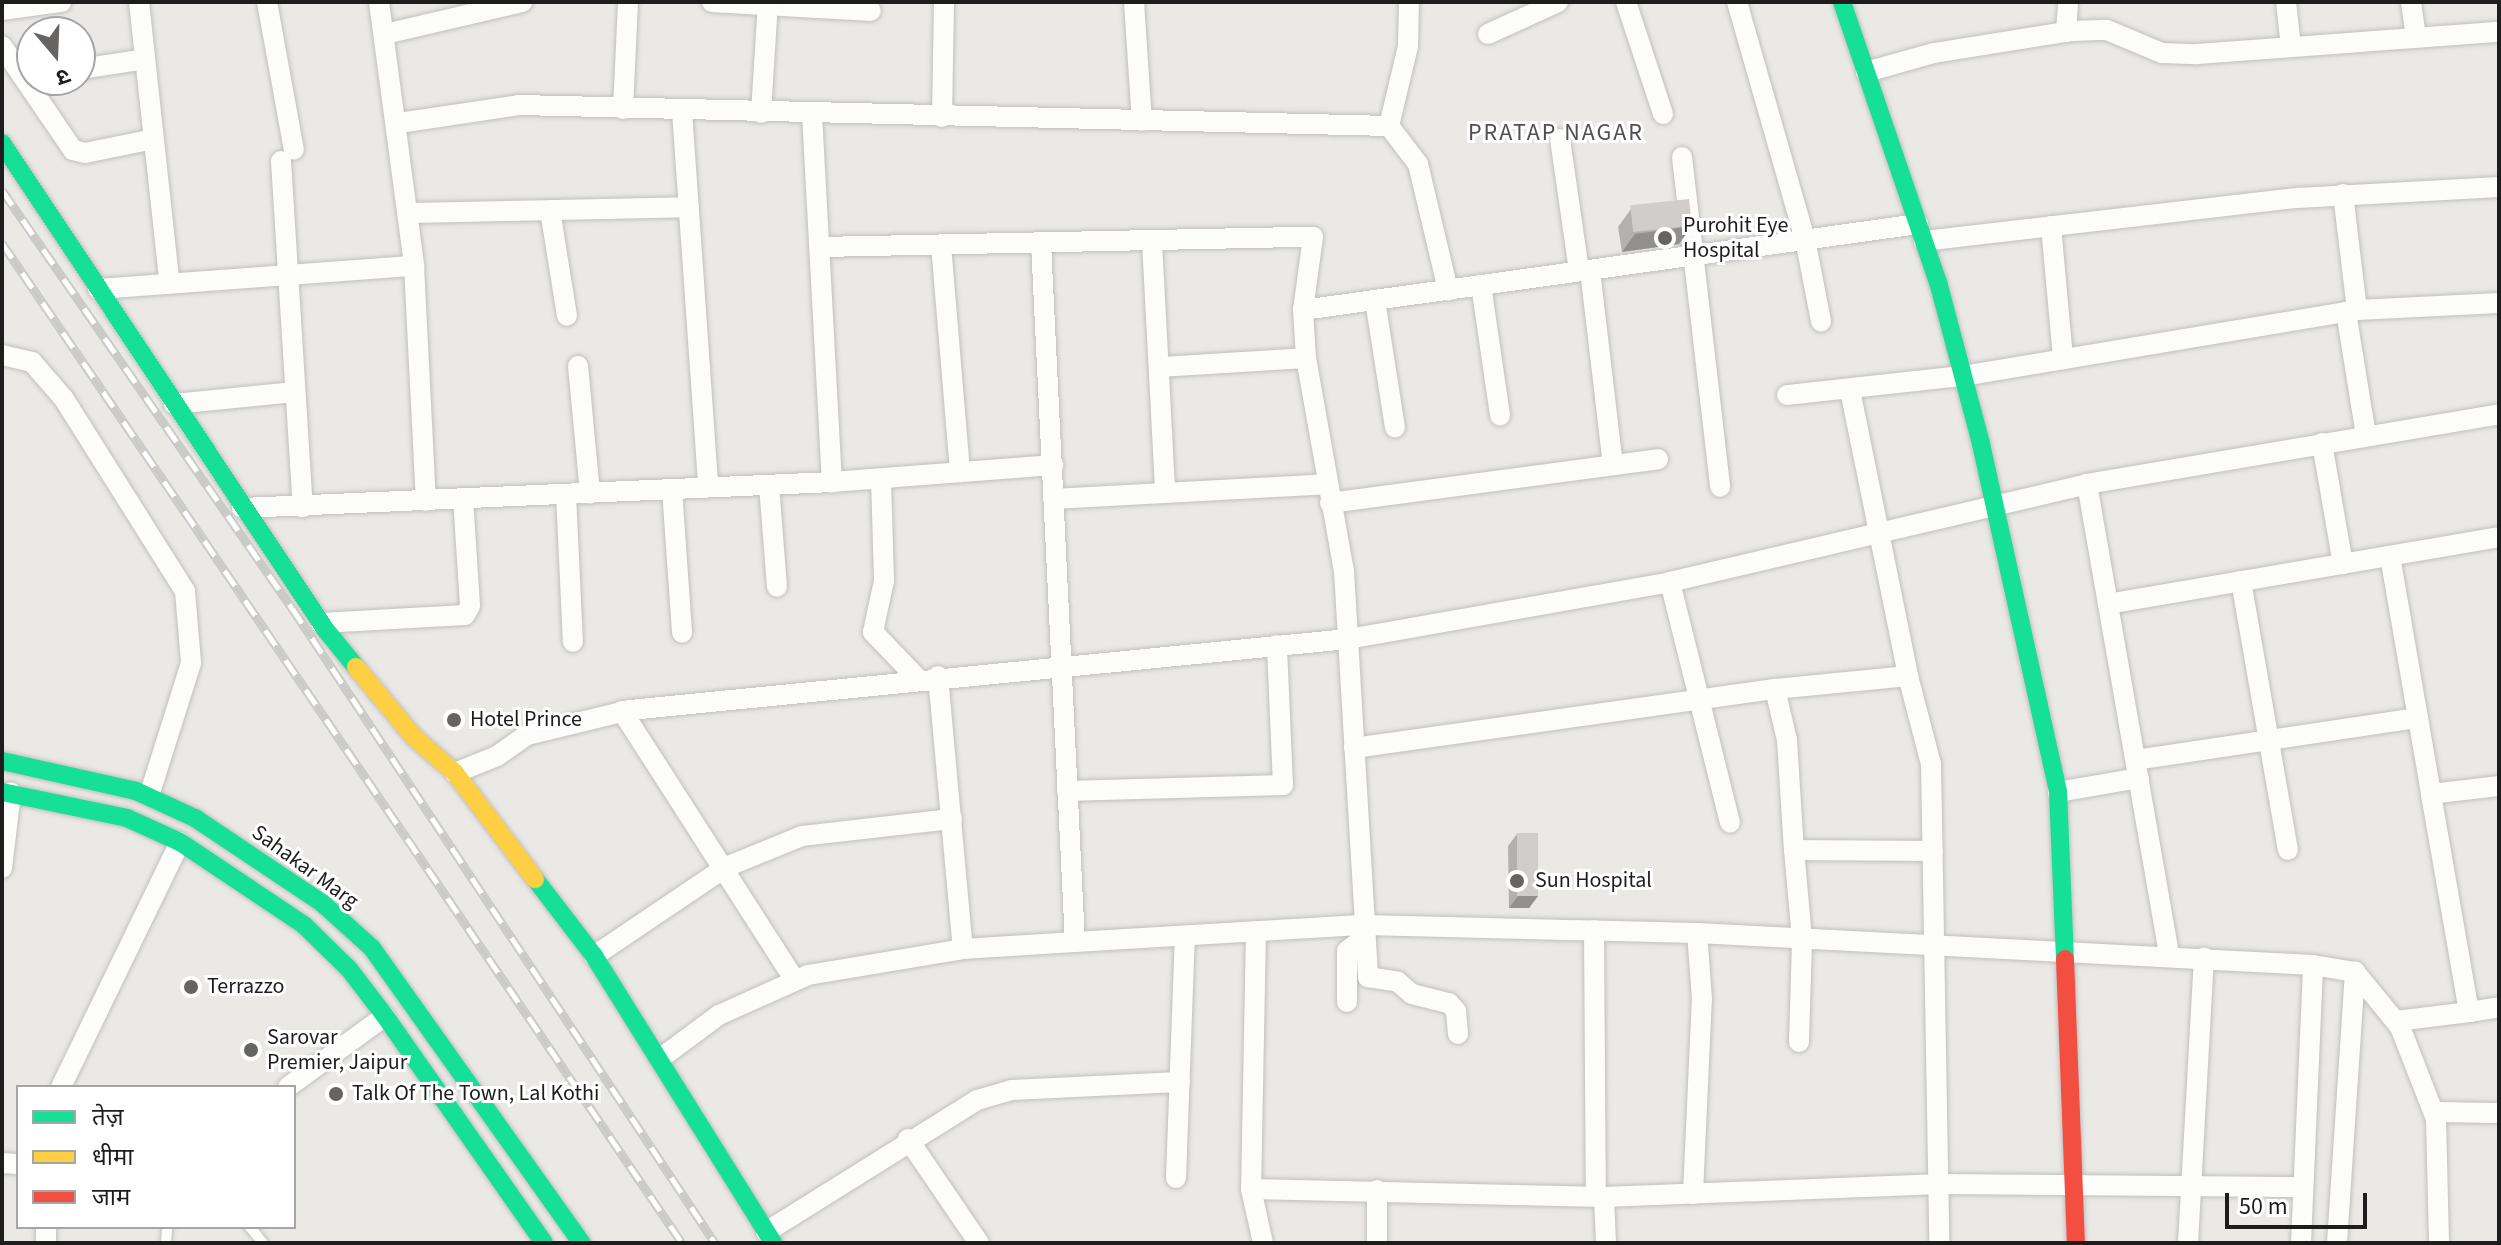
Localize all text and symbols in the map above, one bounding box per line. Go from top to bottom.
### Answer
north arrow [16,16,96,96]
text: उ [52,60,74,94]
district label: PRATAP NAGAR [1468,119,1644,147]
place label: Purohit Eye Hospital [1683,212,1788,264]
marker: Purohit Eye Hospital [1654,227,1676,249]
place label: Hotel Prince [470,707,582,733]
marker: Hotel Prince [445,711,463,729]
street label: Sahakar Marg [247,820,363,914]
place label: Sun Hospital [1535,868,1652,894]
marker: Sun Hospital [1506,870,1528,892]
place label: Terrazzo [207,974,284,1000]
marker: Terrazzo [182,978,200,996]
place label: Sarovar Premier, Jaipur [267,1024,407,1076]
marker: Sarovar Premier, Jaipur [242,1041,260,1059]
place label: Talk Of The Town, Lal Kothi [352,1081,599,1107]
legend [16,1085,296,1229]
marker: Talk Of The Town, Lal Kothi [327,1085,345,1103]
text: तेज़ [92,1100,124,1135]
text: धीमा [92,1140,134,1175]
scale bar [2229,1177,2371,1227]
text: जाम [92,1180,130,1215]
text: 50 m [2239,1189,2288,1224]

